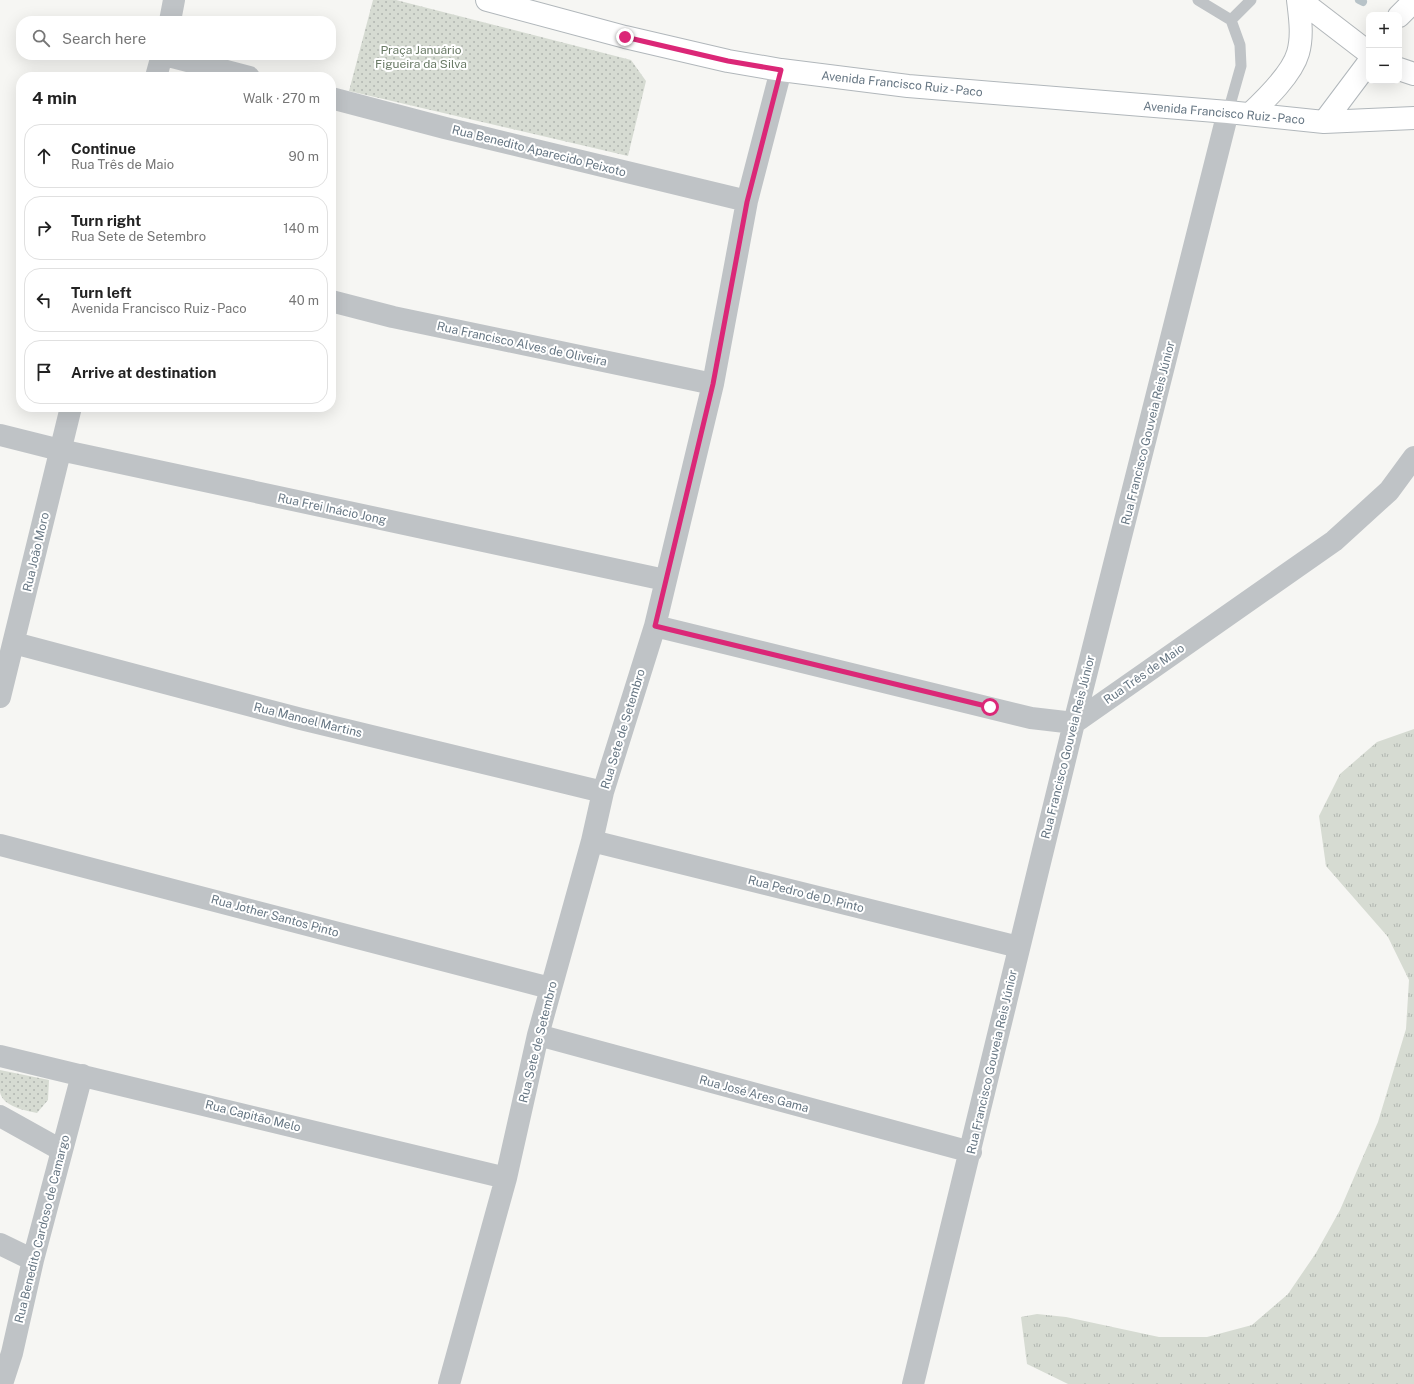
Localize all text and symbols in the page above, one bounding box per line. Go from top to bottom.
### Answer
map controls [1366,12,1402,84]
button: + [1366,12,1402,48]
search box [16,16,336,60]
icon: search [30,27,52,49]
route end [616,28,634,46]
text: Search here [62,30,146,47]
park label: Praça Januário Figueira da Silva [375,43,467,71]
button: − [1366,48,1402,84]
street label: Avenida Francisco Ruiz - Paco [821,69,984,99]
text: 4 min [32,88,77,108]
text: Walk · 270 m [243,91,320,106]
street label: Avenida Francisco Ruiz - Paco [1143,99,1306,127]
street label: Rua Benedito Aparecido Peixoto [450,123,628,179]
text: Continue [71,140,136,157]
icon: ahead [33,145,55,167]
text: 90 m [289,149,319,164]
text: Rua Três de Maio [71,157,174,172]
text: Turn right [71,212,141,229]
icon: right [33,217,55,239]
text: 140 m [283,221,319,236]
text: Rua Sete de Setembro [71,229,206,244]
text: Turn left [71,284,132,301]
icon: left [33,289,55,311]
text: 40 m [288,293,319,308]
text: Avenida Francisco Ruiz - Paco [71,301,247,316]
street label: Rua Francisco Alves de Oliveira [436,319,608,369]
street label: Rua Francisco Gouveia Reis Júnior [1118,339,1178,526]
icon: arrive [33,361,55,383]
text: Arrive at destination [71,364,216,381]
street label: Rua Frei Inácio Jong [276,491,388,527]
street label: Rua João Moro [20,511,52,593]
street label: Rua Três de Maio [1101,641,1187,707]
street label: Rua Francisco Gouveia Reis Júnior [1038,653,1098,840]
street label: Rua Sete de Setembro [598,667,648,791]
route start [981,698,999,716]
street label: Rua Manoel Martins [252,700,364,740]
street label: Rua Pedro de D. Pinto [746,873,866,915]
street label: Rua Jother Santos Pinto [210,892,341,940]
street label: Rua Francisco Gouveia Reis Júnior [964,968,1020,1156]
street label: Rua Sete de Setembro [516,980,560,1104]
street label: Rua José Ares Gama [698,1073,810,1115]
street label: Rua Capitão Melo [204,1097,302,1135]
street label: Rua Benedito Cardoso de Camargo [12,1133,72,1325]

